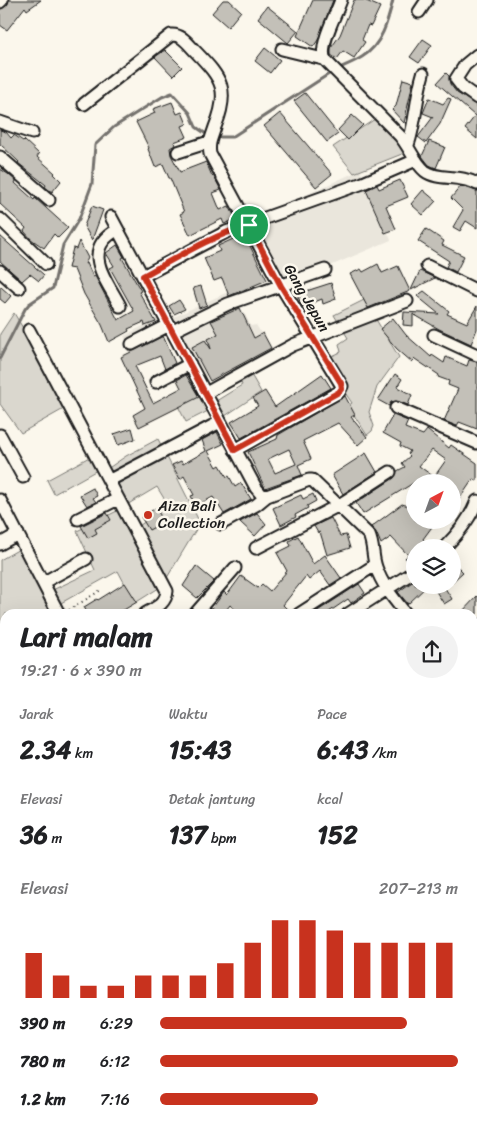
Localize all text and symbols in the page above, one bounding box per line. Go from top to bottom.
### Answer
pin [228,204,270,246]
icon: arrive [235,211,263,239]
street label: Gang Jepun [277,259,337,337]
north arrow [406,474,461,529]
map controls [406,474,461,594]
place label: Aiza Bali Collection [157,493,225,536]
marker: Aiza Bali Collection [142,509,154,521]
button: layers [406,539,461,594]
text: Lari malam [20,612,153,661]
button: share [406,626,458,678]
text: 19:21 · 6 × 390 m [20,656,142,685]
text: Jarak [20,702,54,727]
text: Waktu [169,702,208,727]
text: Pace [317,702,347,727]
text: 2.34 [20,727,71,772]
text: 15:43 [169,727,232,772]
text: 6:43 [317,727,368,772]
text: km [71,741,93,766]
text: /km [368,741,397,766]
text: Elevasi [20,787,62,812]
text: Detak jantung [169,787,255,812]
text: kcal [317,787,343,812]
text: 36 [20,812,48,857]
text: 137 [169,812,207,857]
text: 152 [317,812,358,857]
text: m [48,826,62,851]
text: bpm [207,826,237,851]
text: Elevasi [20,874,68,903]
text: 207–213 m [379,874,458,903]
text: 390 m [20,1009,65,1038]
text: 6:29 [100,1009,133,1038]
text: 780 m [20,1047,65,1076]
text: 6:12 [100,1047,130,1076]
text: 1.2 km [20,1085,66,1114]
text: 7:16 [100,1085,130,1114]

